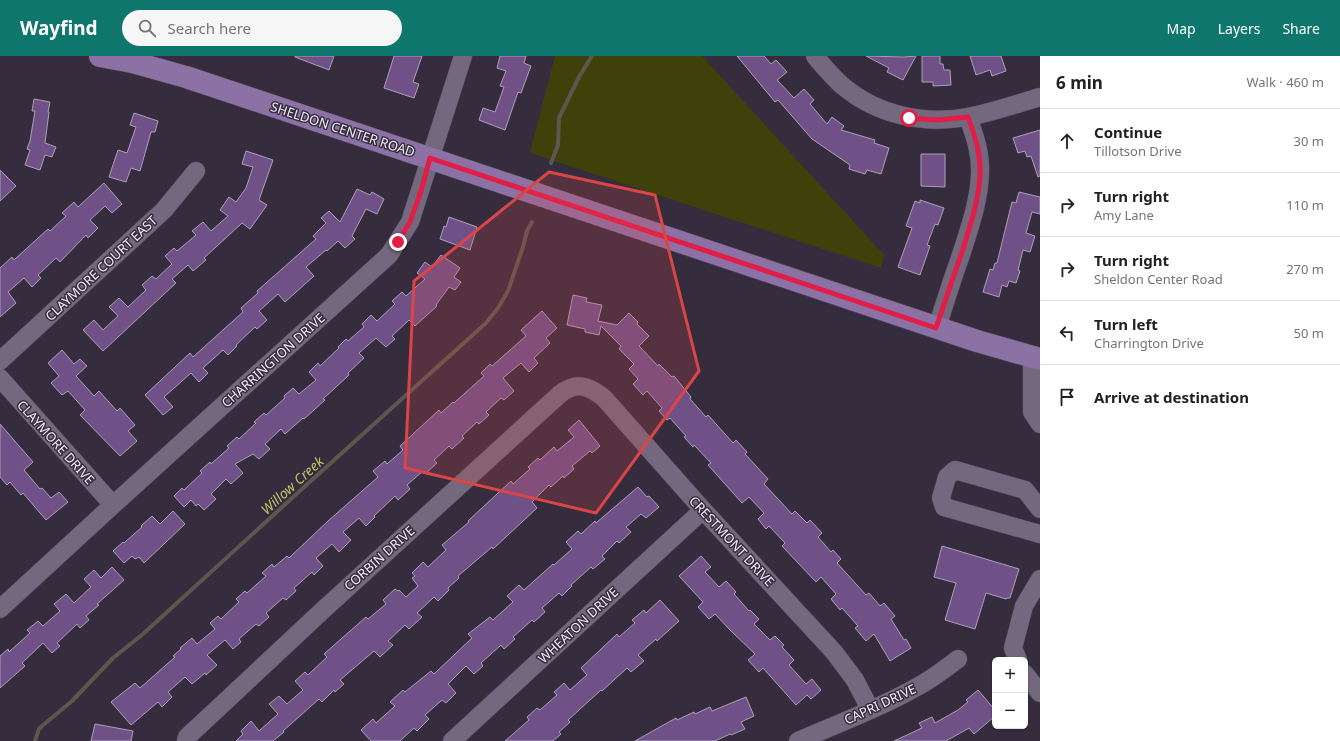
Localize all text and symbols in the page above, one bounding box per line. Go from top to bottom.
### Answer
search box [122,10,402,46]
text: Wayfind [20,15,98,41]
icon: search [136,17,158,39]
text: Search here [168,18,251,38]
text: Map [1167,19,1196,38]
text: Layers [1218,19,1260,38]
text: Share [1282,19,1320,38]
text: 6 min [1056,71,1103,94]
text: Walk · 460 m [1246,73,1324,91]
street label: SHELDON CENTER ROAD [269,97,417,161]
route start [900,109,918,127]
text: Continue [1094,122,1162,142]
icon: ahead [1056,130,1078,152]
text: 30 m [1294,132,1324,150]
text: Tillotson Drive [1094,142,1182,160]
text: Turn right [1094,186,1169,206]
icon: right [1056,194,1078,216]
text: 110 m [1286,196,1324,214]
text: Amy Lane [1094,206,1154,224]
street label: CLAYMORE COURT EAST [41,211,161,325]
route end [389,233,407,251]
text: Turn right [1094,250,1169,270]
icon: right [1056,258,1078,280]
text: 270 m [1286,260,1324,278]
text: Sheldon Center Road [1094,270,1223,288]
street label: CHARRINGTON DRIVE [217,309,329,411]
text: Turn left [1094,314,1158,334]
icon: left [1056,322,1078,344]
text: 50 m [1294,324,1324,342]
text: Charrington Drive [1094,334,1204,352]
icon: arrive [1056,386,1078,408]
text: Arrive at destination [1094,387,1249,407]
street label: CLAYMORE DRIVE [13,396,99,488]
water label: Willow Creek [256,451,328,518]
street label: CRESTMONT DRIVE [685,492,779,590]
street label: CORBIN DRIVE [340,521,418,595]
street label: WHEATON DRIVE [534,583,622,667]
map controls [992,657,1028,729]
button: + [992,657,1028,693]
street label: CAPRI DRIVE [841,680,919,728]
button: − [992,693,1028,729]

